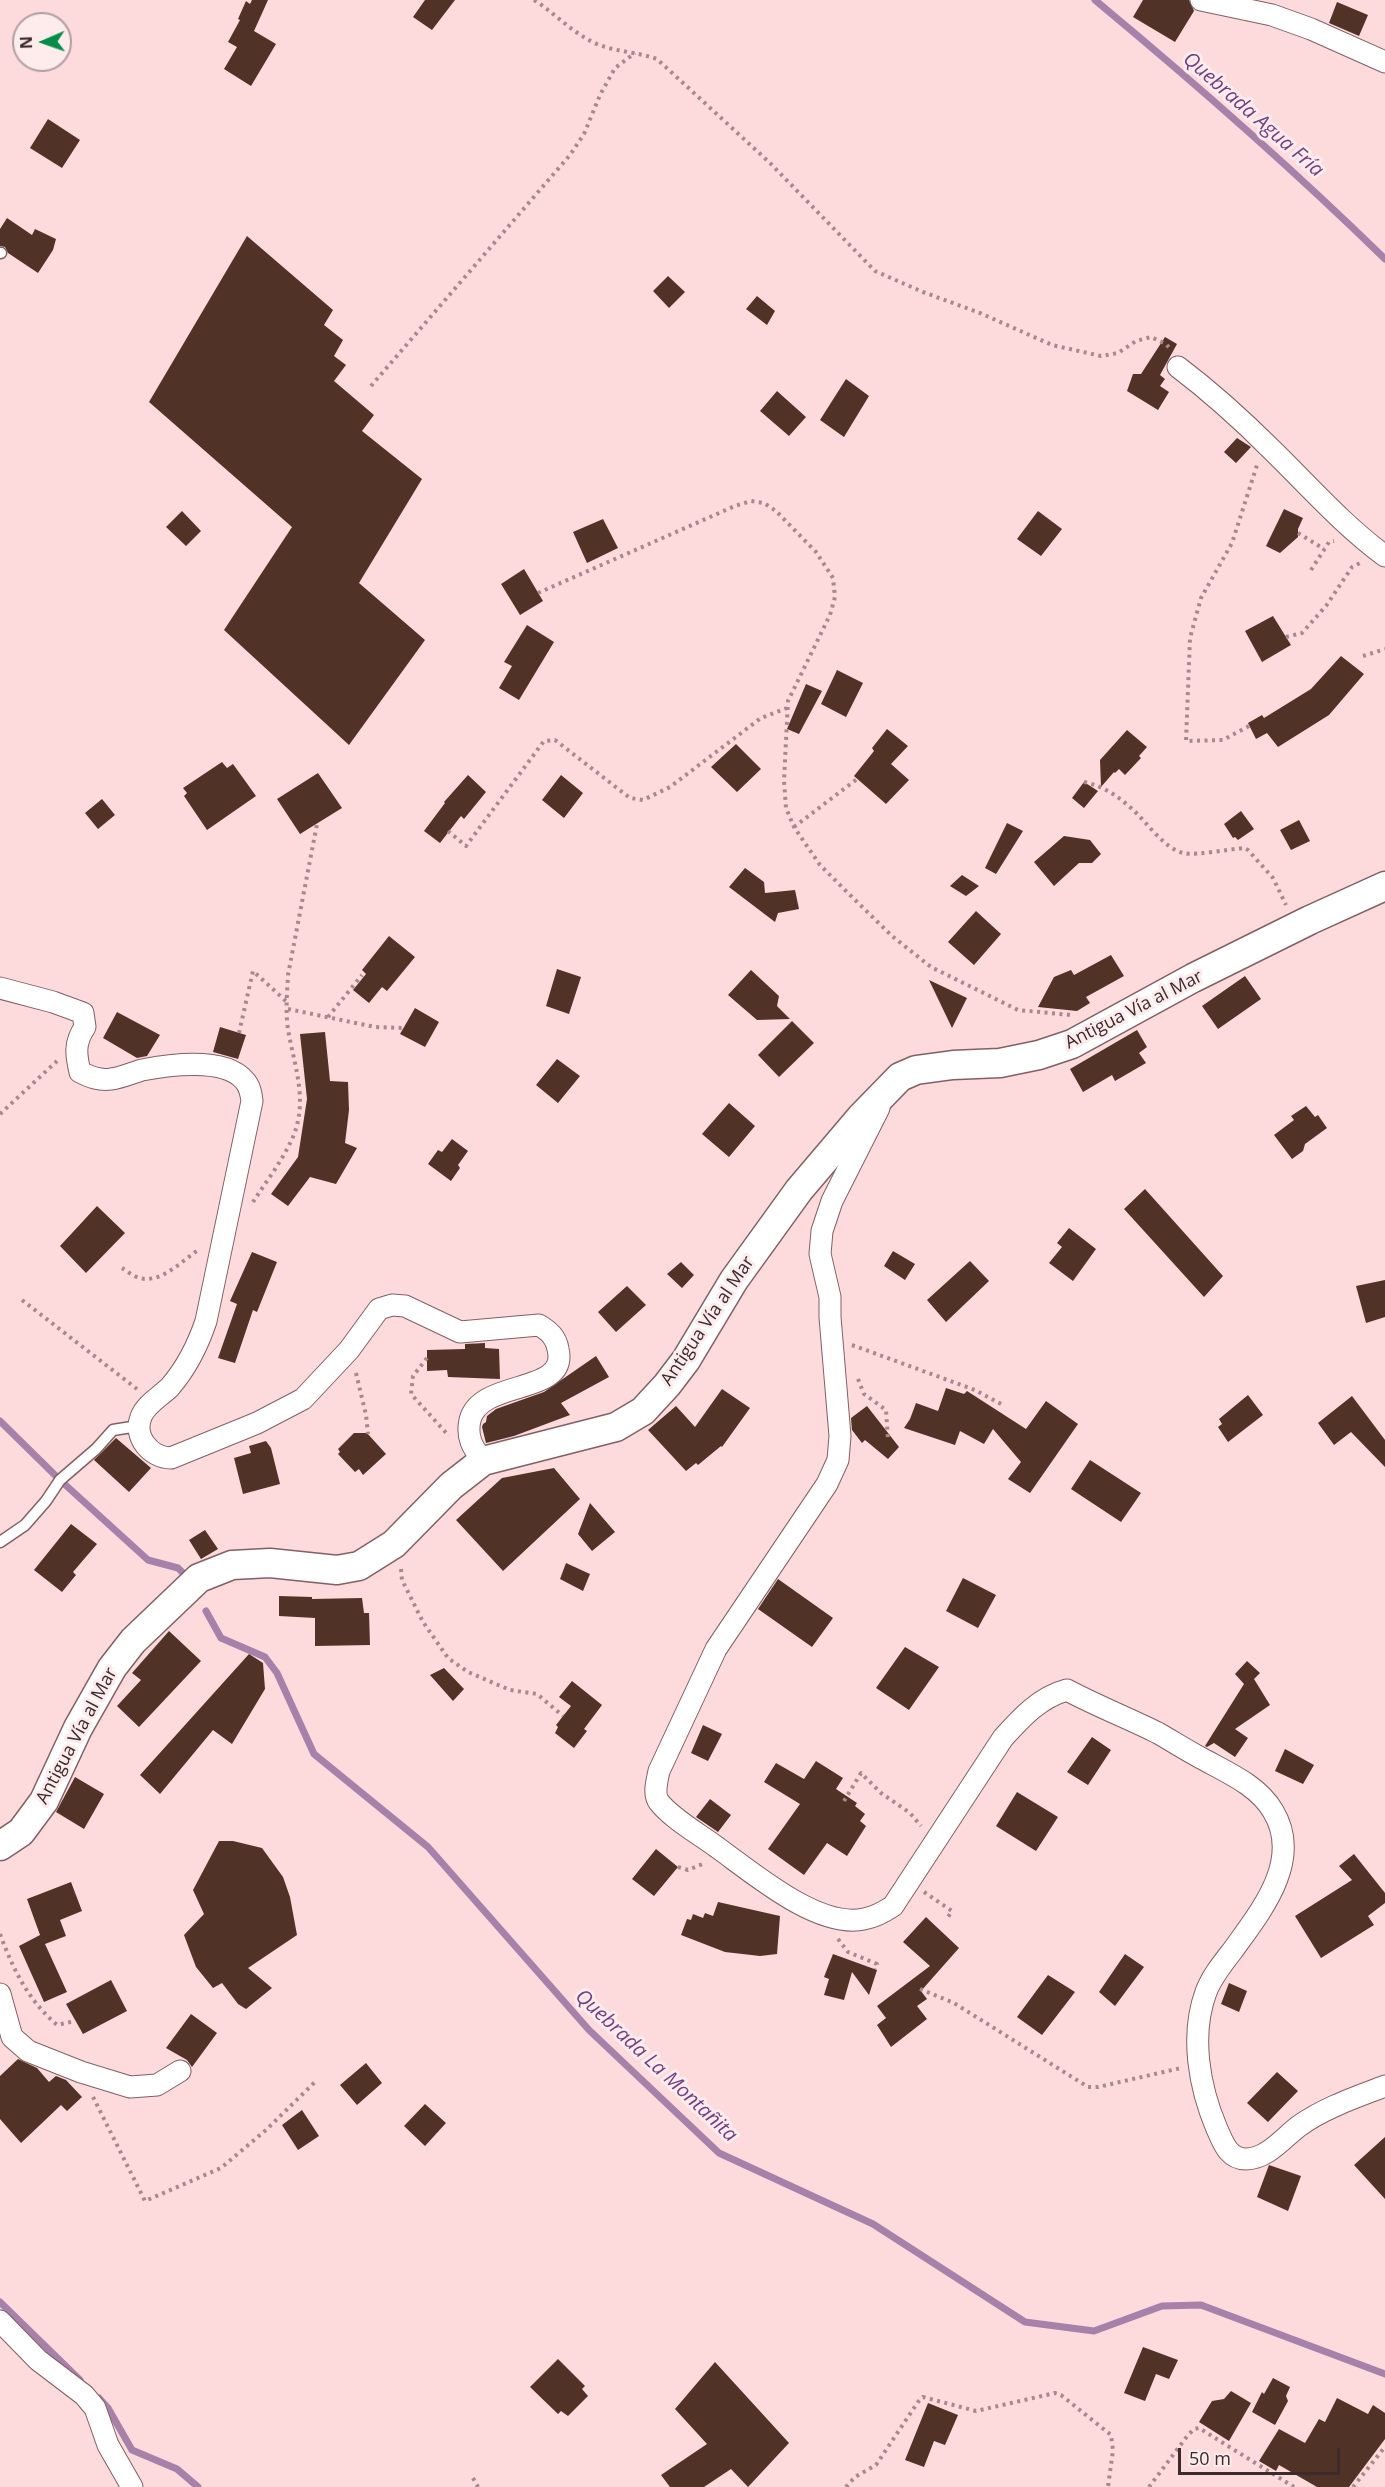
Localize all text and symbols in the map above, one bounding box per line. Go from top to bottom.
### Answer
north arrow [12,12,72,72]
text: N [15,36,37,49]
water label: Quebrada Agua Fría [1178,48,1328,182]
street label: Antigua Vía al Mar [1062,966,1206,1054]
street label: Antigua Vía al Mar [657,1252,759,1390]
street label: Antigua Vía al Mar [32,1664,122,1808]
water label: Quebrada La Montañita [570,1985,742,2147]
scale bar [1181,2436,1343,2474]
text: 50 m [1189,2446,1231,2470]

